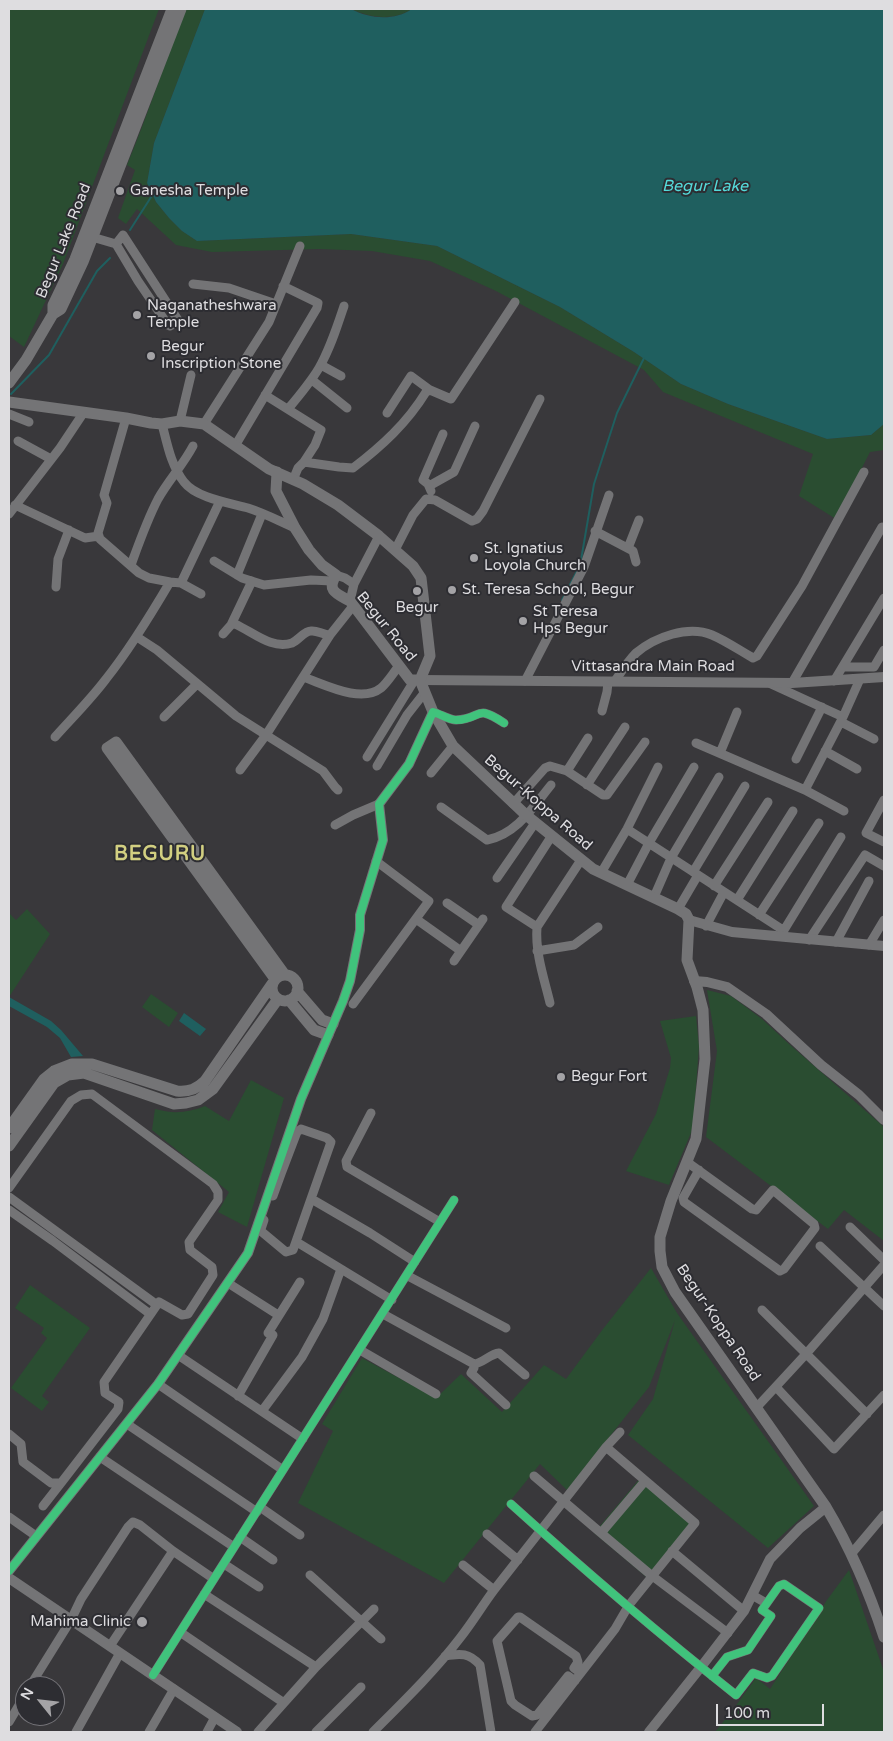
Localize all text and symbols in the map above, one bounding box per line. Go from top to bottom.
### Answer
water label: Begur Lake [662,177,748,197]
street label: Begur Lake Road [33,181,95,301]
place label: Ganesha Temple [130,182,248,200]
marker: Ganesha Temple [114,185,126,197]
place label: Naganatheshwara Temple [147,297,277,332]
marker: Naganatheshwara Temple [131,309,143,321]
place label: Begur Inscription Stone [161,338,281,373]
marker: Begur Inscription Stone [145,350,157,362]
place label: St. Ignatius Loyola Church [484,540,586,575]
marker: St. Ignatius Loyola Church [468,552,480,564]
place label: St. Teresa School, Begur [462,581,634,599]
marker: St. Teresa School, Begur [446,584,458,596]
marker: Begur [411,585,423,597]
street label: Begur Road [352,588,420,666]
place label: Begur [395,599,439,617]
place label: St Teresa Hps Begur [533,603,608,638]
marker: St Teresa Hps Begur [517,615,529,627]
street label: Vittasandra Main Road [571,658,735,676]
street label: Begur-Koppa Road [480,751,596,855]
district label: BEGURU [113,843,207,867]
place label: Begur Fort [571,1068,647,1086]
marker: Begur Fort [555,1071,567,1083]
street label: Begur-Koppa Road [672,1261,764,1385]
place label: Mahima Clinic [30,1613,131,1631]
marker: Mahima Clinic [135,1615,149,1629]
north arrow [15,1676,65,1726]
text: N [17,1685,37,1703]
scale bar [718,1694,826,1726]
text: 100 m [724,1704,770,1722]

